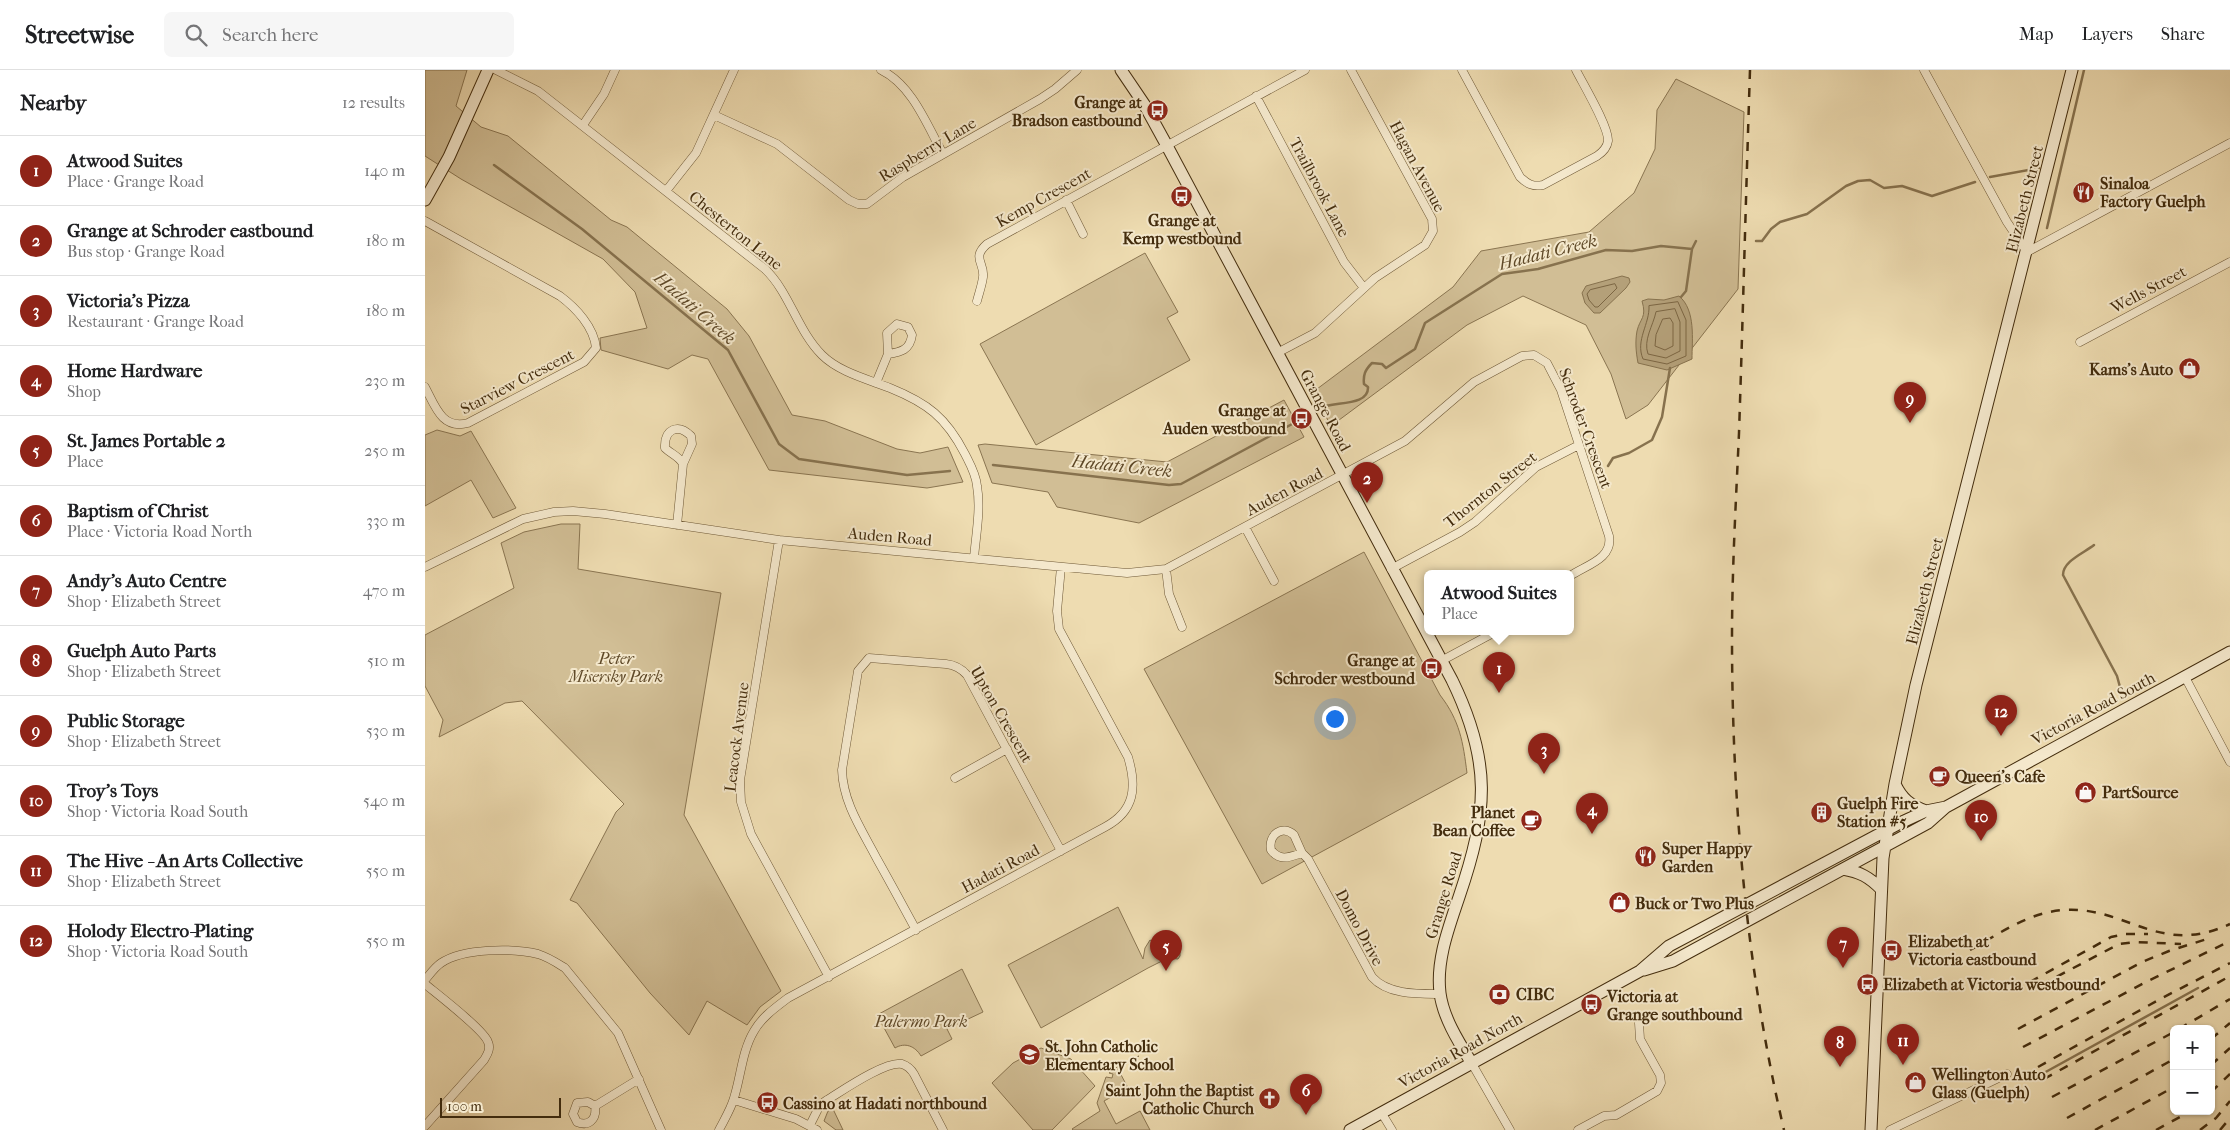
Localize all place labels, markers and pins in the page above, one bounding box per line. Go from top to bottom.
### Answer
place label: Grange at Bradson eastbound [1012,93,1143,130]
bus stop icon: Grange at Bradson eastbound [1146,99,1170,123]
place label: Sinaloa Factory Guelph [2099,174,2207,212]
restaurant icon: Sinaloa Factory Guelph [2072,180,2096,204]
bus stop icon: Grange at Kemp westbound [1170,184,1194,208]
place label: Grange at Kemp westbound [1122,211,1243,249]
shop icon: Kams's Auto [2177,357,2201,381]
place label: Kams's Auto [2089,360,2173,379]
pin: 9 [1894,382,1926,423]
place label: Grange at Auden westbound [1162,401,1287,438]
bus stop icon: Grange at Auden westbound [1290,407,1314,431]
pin: 2 [1351,462,1383,503]
place label: Grange at Schroder westbound [1275,651,1416,688]
pin: 1 [1483,652,1515,693]
bus stop icon: Grange at Schroder westbound [1419,657,1443,681]
pin: 12 [1985,695,2017,736]
pin: 3 [1528,733,1560,774]
cafe icon: Queen's Cafe [1927,764,1951,788]
place label: Queen's Cafe [1955,767,2045,786]
shop icon: PartSource [2074,780,2098,804]
place label: PartSource [2102,783,2179,802]
pin: 4 [1576,793,1608,834]
place label: Guelph Fire Station #5 [1837,794,1919,831]
building icon: Guelph Fire Station #5 [1809,800,1833,824]
pin: 10 [1965,800,1997,841]
place label: Planet Bean Coffee [1432,803,1515,840]
cafe icon: Planet Bean Coffee [1519,809,1543,833]
place label: Super Happy Garden [1662,839,1753,876]
restaurant icon: Super Happy Garden [1634,845,1658,869]
shop icon: Buck or Two Plus [1607,891,1631,915]
place label: Buck or Two Plus [1635,894,1754,913]
pin: 7 [1827,927,1859,968]
pin: 5 [1150,930,1182,971]
place label: Elizabeth at Victoria eastbound [1907,932,2038,969]
bus stop icon: Elizabeth at Victoria eastbound [1880,938,1904,962]
bus stop icon: Elizabeth at Victoria westbound [1855,972,1879,996]
place label: Elizabeth at Victoria westbound [1883,975,2101,994]
bank icon: CIBC [1488,982,1512,1006]
place label: CIBC [1516,985,1554,1004]
place label: Victoria at Grange southbound [1606,987,1744,1025]
bus stop icon: Victoria at Grange southbound [1579,993,1603,1017]
pin: 11 [1887,1024,1919,1065]
pin: 8 [1824,1026,1856,1067]
place label: St. John Catholic Elementary School [1045,1037,1174,1075]
school or university icon: St. John Catholic Elementary School [1017,1043,1041,1067]
place label: Wellington Auto Glass (Guelph) [1931,1065,2046,1103]
shop icon: Wellington Auto Glass (Guelph) [1904,1071,1928,1095]
pin: 6 [1290,1074,1322,1115]
place label: Saint John the Baptist Catholic Church [1105,1081,1255,1118]
church icon: Saint John the Baptist Catholic Church [1258,1087,1282,1111]
bus stop icon: Cassino at Hadati northbound [755,1091,779,1115]
place label: Cassino at Hadati northbound [783,1094,988,1113]

